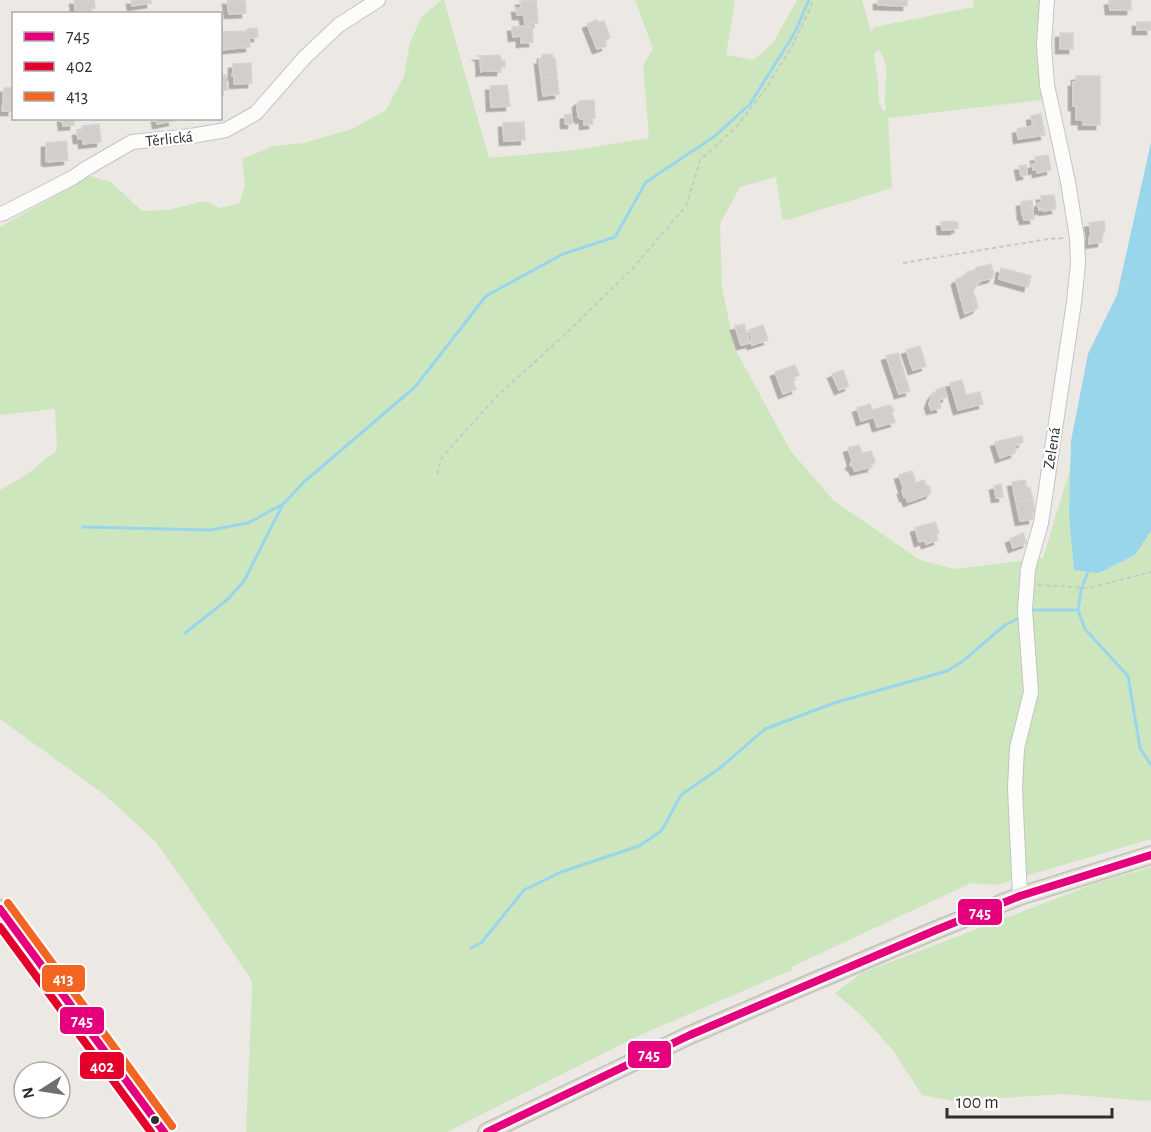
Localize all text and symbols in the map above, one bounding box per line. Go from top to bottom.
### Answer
legend [12,12,222,120]
text: 745 [66,28,90,46]
text: 402 [66,58,92,76]
text: 413 [66,88,88,106]
street label: Těrlická [145,129,194,149]
street label: Zelená [1041,426,1063,470]
line badge: 745 [957,898,1003,926]
text: 745 [969,905,991,921]
line badge: 413 [41,964,86,993]
text: 413 [53,971,73,987]
line badge: 745 [59,1006,105,1035]
text: 745 [71,1013,93,1029]
line badge: 745 [627,1040,672,1069]
text: 745 [638,1047,660,1063]
line badge: 402 [79,1051,125,1080]
text: 402 [90,1059,114,1075]
north arrow [12,1060,72,1120]
scale bar [947,1081,1112,1119]
text: N [19,1086,37,1100]
text: 100 m [956,1094,999,1112]
unlabelled marker [149,1114,161,1126]

